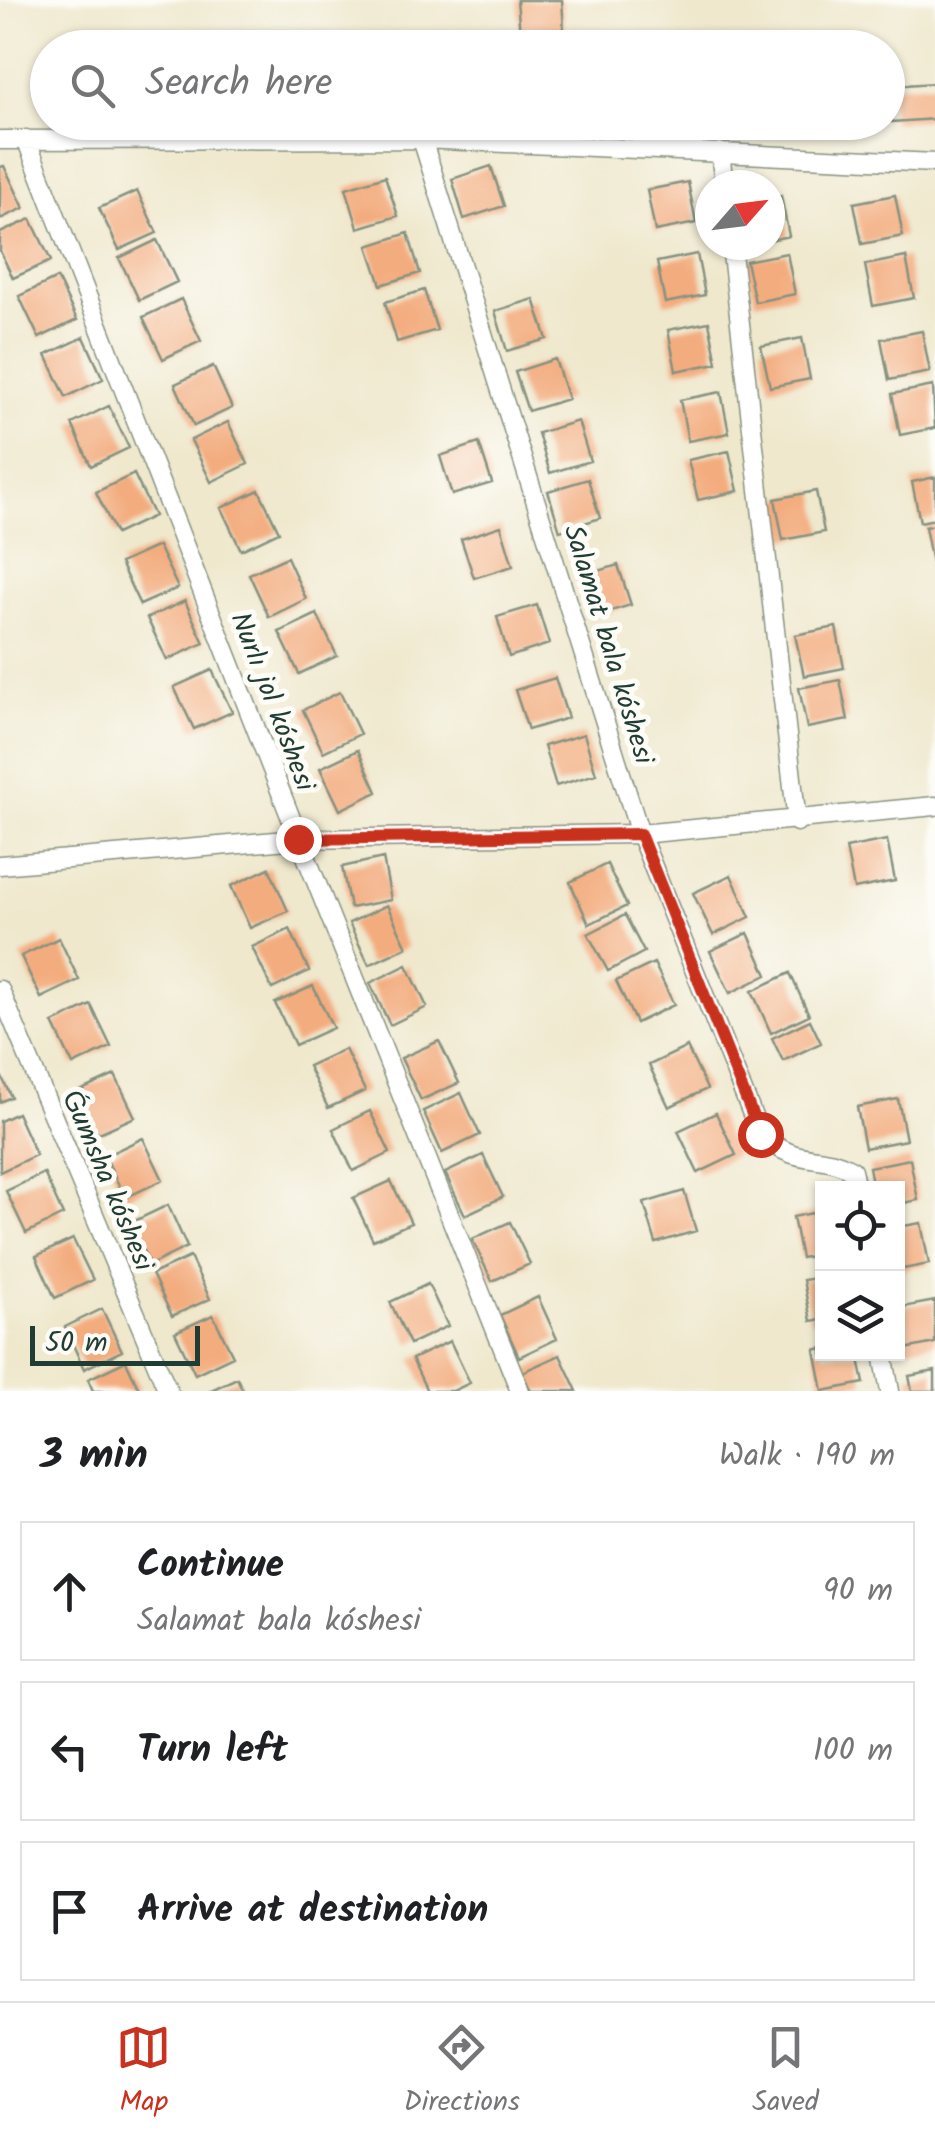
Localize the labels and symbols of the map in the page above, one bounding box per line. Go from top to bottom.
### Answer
north arrow [695,170,785,260]
street label: Salamat bala kóshesi [550,519,666,771]
street label: Nurlı jol kóshesi [217,606,327,799]
route end [276,817,322,863]
street label: Ǵumsha kóshesi [48,1083,166,1280]
route start [738,1112,784,1158]
scale bar [30,1321,200,1366]

